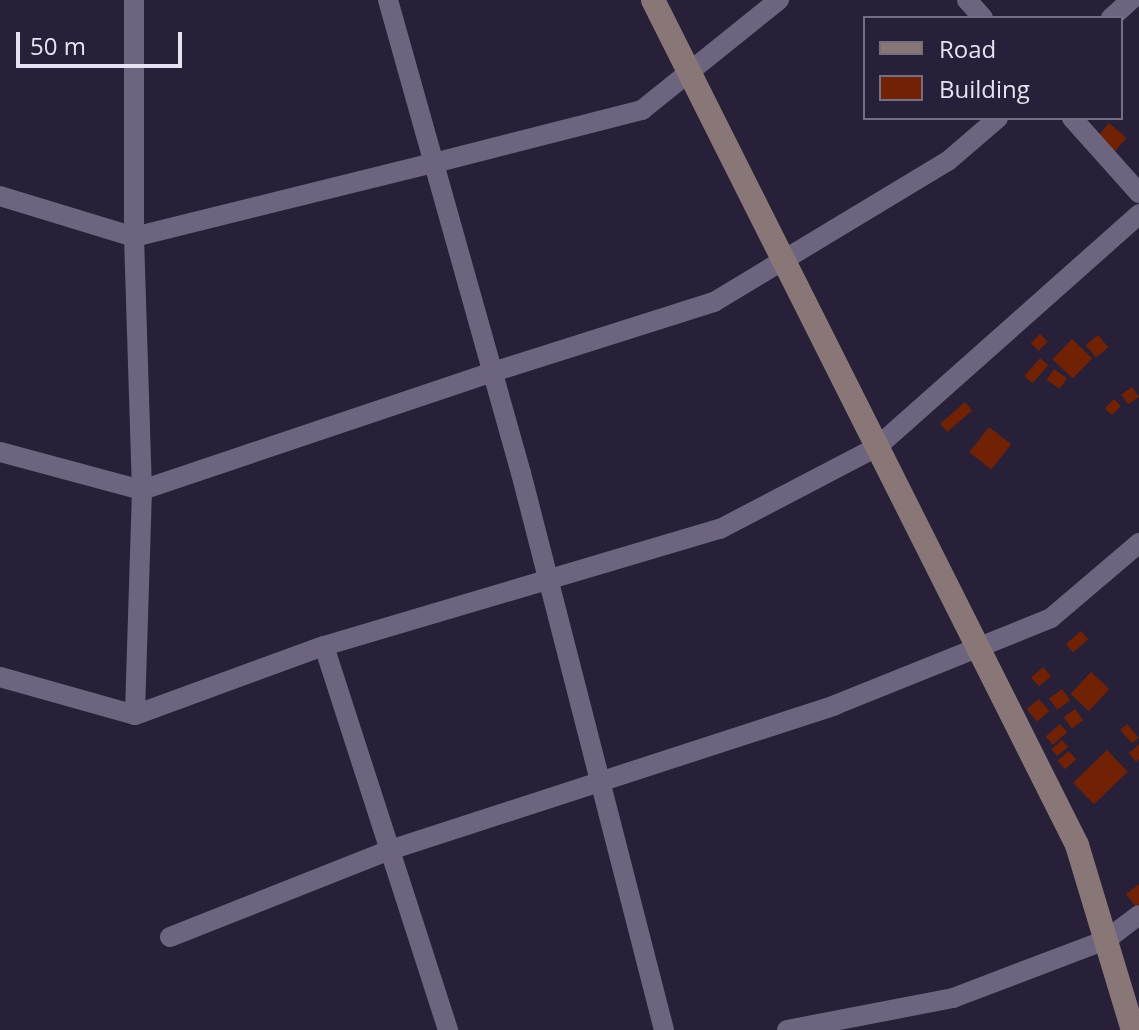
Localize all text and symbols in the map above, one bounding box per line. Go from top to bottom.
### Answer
scale bar [20,16,186,66]
legend [863,16,1123,120]
text: 50 m [30,29,86,62]
text: Road [939,32,996,65]
text: Building [939,72,1030,105]

